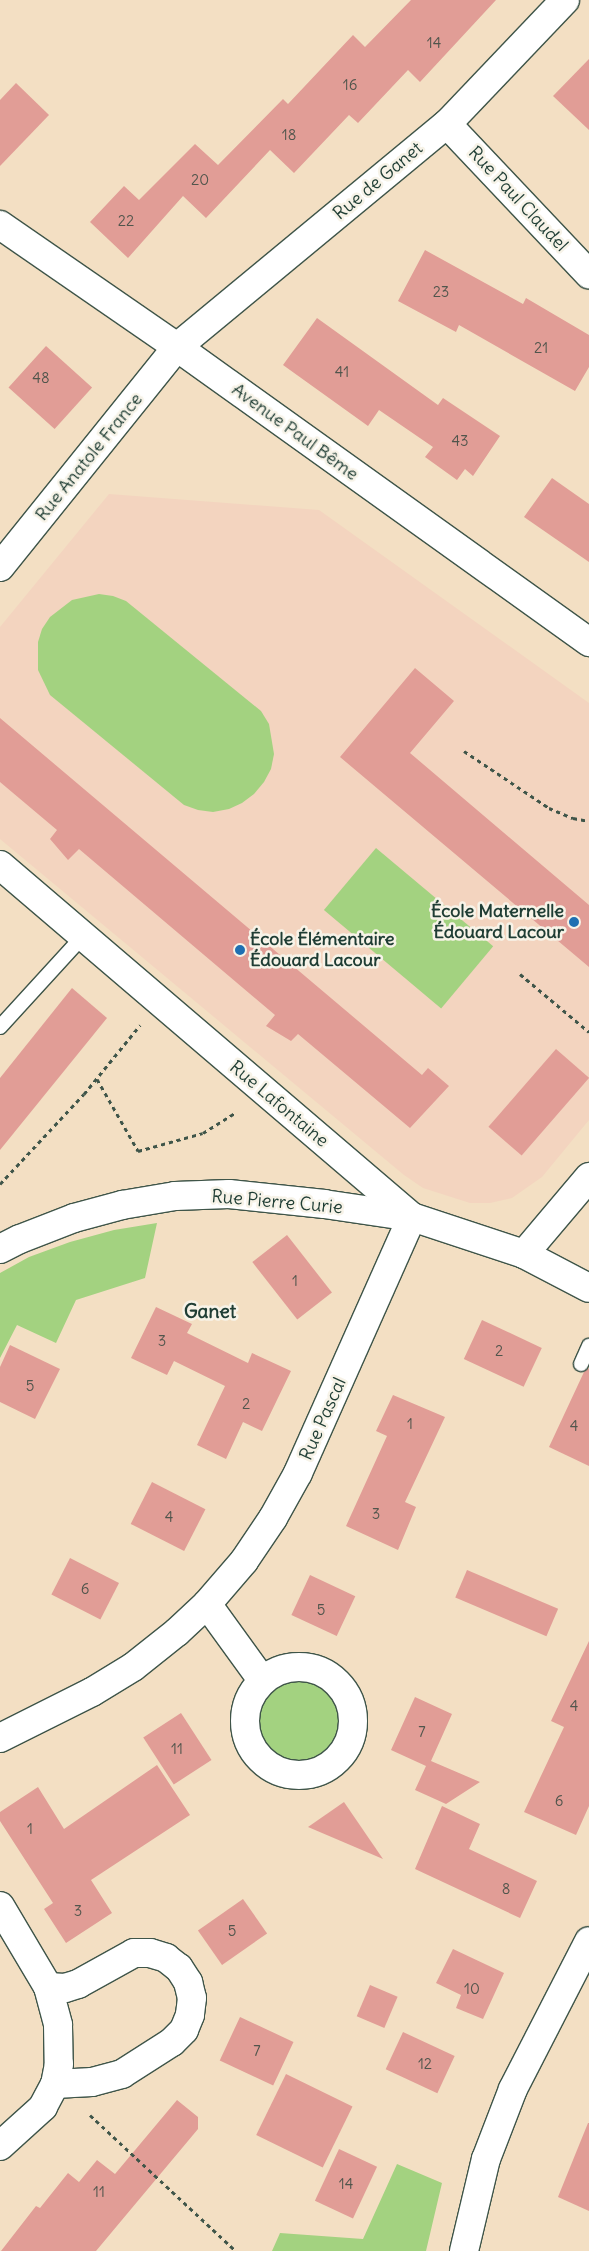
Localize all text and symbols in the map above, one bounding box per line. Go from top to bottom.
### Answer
house number: 14 [427,34,441,52]
house number: 16 [343,76,357,94]
house number: 18 [282,126,296,144]
street label: Rue de Ganet [329,137,427,225]
street label: Rue Paul Claudel [464,142,572,256]
house number: 20 [191,171,209,189]
house number: 22 [118,212,134,230]
house number: 23 [433,283,449,301]
house number: 21 [534,339,548,357]
house number: 41 [335,363,349,381]
house number: 48 [32,369,50,387]
street label: Avenue Paul Bême [228,379,362,485]
street label: Rue Anatole France [31,389,147,525]
house number: 43 [451,432,469,450]
place label: École Maternelle Édouard Lacour [431,901,564,944]
marker: École Maternelle Édouard Lacour [568,916,580,928]
place label: École Élémentaire Édouard Lacour [250,929,394,972]
marker: École Élémentaire Édouard Lacour [234,944,246,956]
street label: Rue Lafontaine [225,1056,333,1152]
street label: Rue Pierre Curie [211,1186,343,1218]
house number: 1 [292,1272,298,1290]
district label: Ganet [184,1301,236,1323]
house number: 3 [158,1332,166,1350]
house number: 2 [495,1342,503,1360]
street label: Rue Pascal [295,1374,351,1464]
house number: 5 [26,1377,34,1395]
house number: 2 [242,1395,250,1413]
house number: 1 [407,1415,413,1433]
house number: 4 [570,1417,578,1435]
house number: 3 [372,1505,380,1523]
house number: 4 [165,1508,173,1526]
house number: 6 [81,1580,89,1598]
house number: 5 [317,1601,325,1619]
house number: 4 [570,1697,578,1715]
house number: 7 [418,1723,426,1741]
house number: 11 [171,1740,183,1758]
house number: 6 [555,1792,563,1810]
house number: 1 [27,1820,33,1838]
house number: 8 [502,1880,510,1898]
house number: 3 [74,1902,82,1920]
house number: 5 [228,1922,236,1940]
house number: 10 [464,1980,480,1998]
house number: 7 [253,2042,261,2060]
house number: 12 [418,2055,432,2073]
house number: 14 [339,2175,353,2193]
house number: 11 [93,2183,105,2201]

